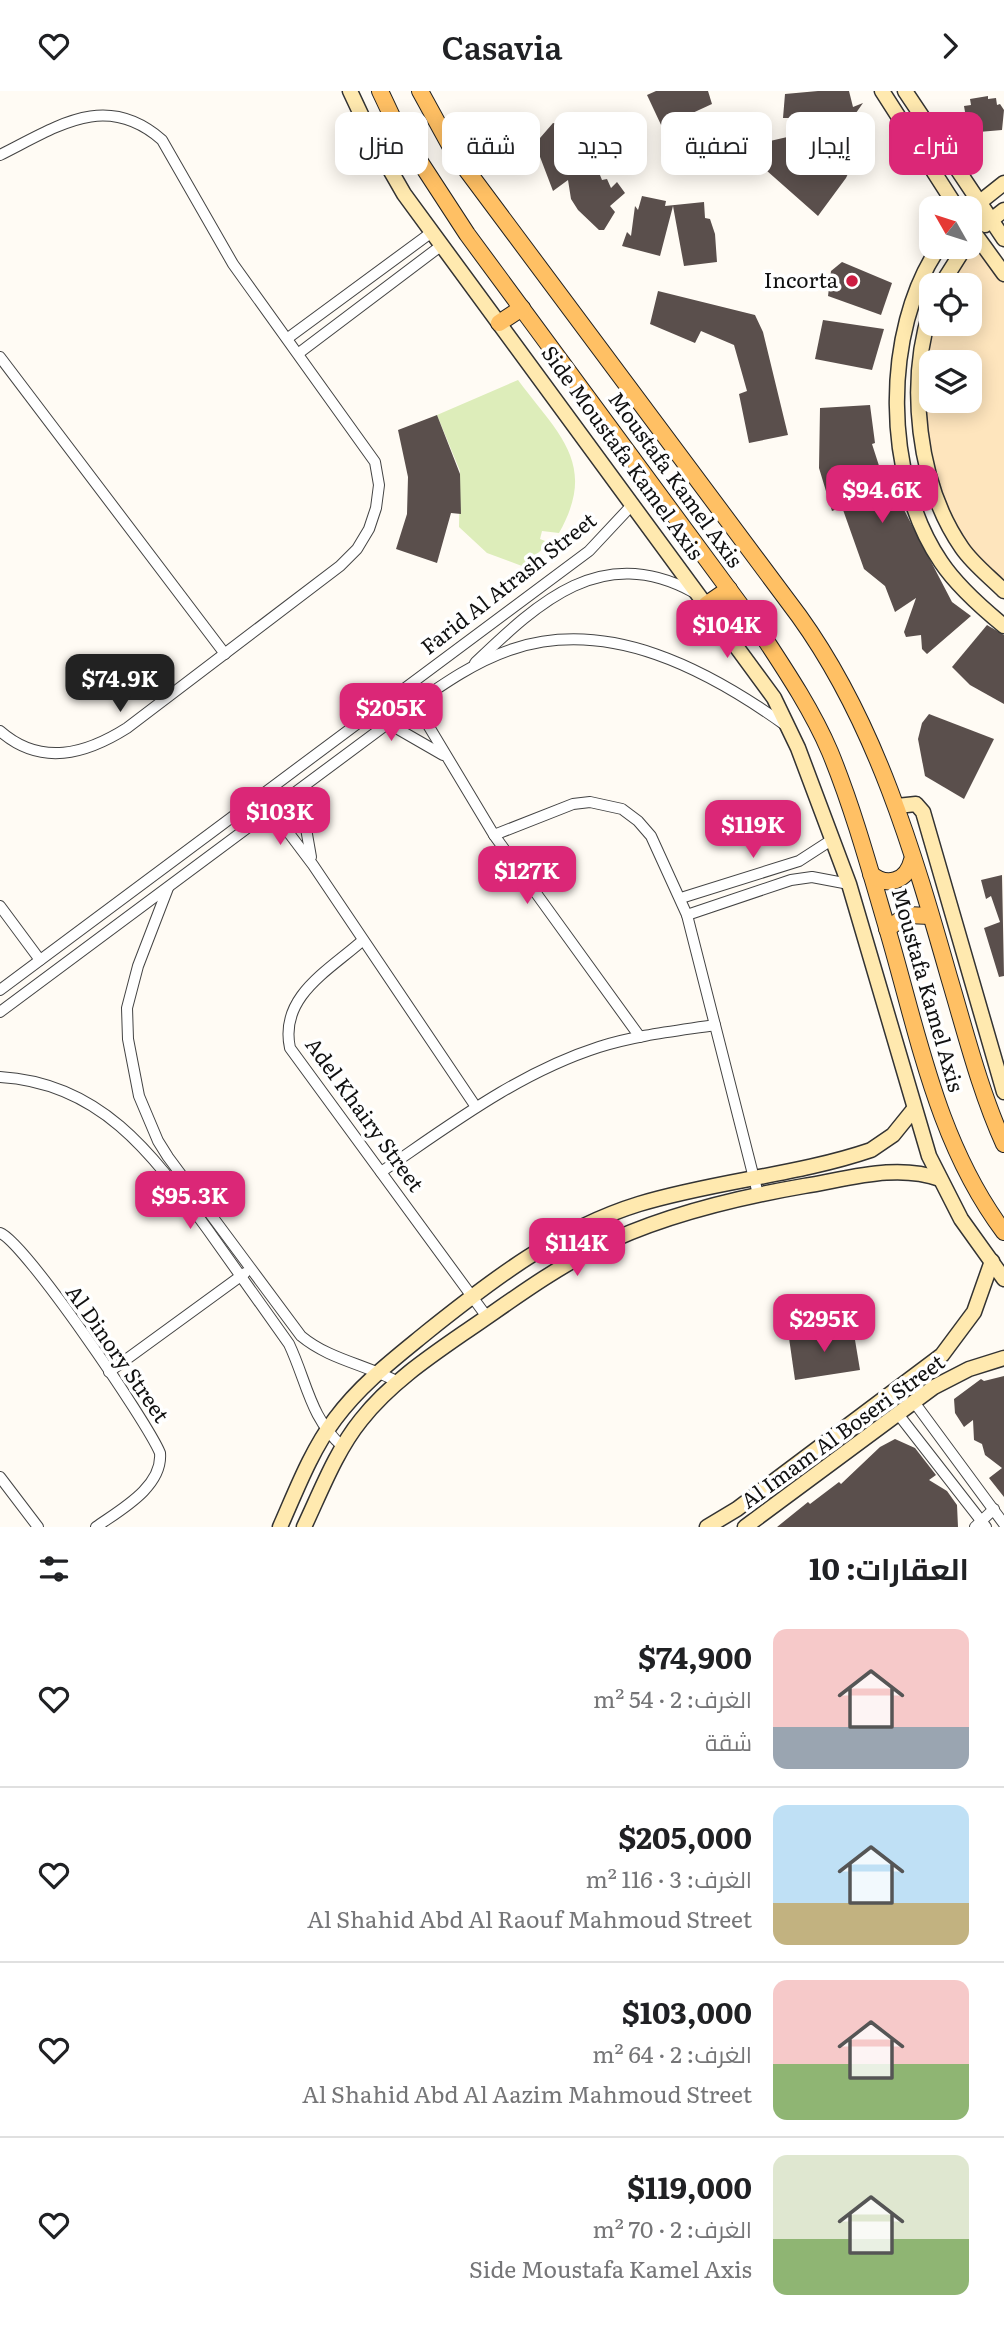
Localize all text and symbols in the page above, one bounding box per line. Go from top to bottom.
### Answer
text: Casavia [442,22,562,70]
icon: heart [35,27,73,65]
icon: forward [931,27,969,65]
chip: منزل [335,112,428,175]
chip: شقة [442,112,540,175]
chip: جديد [554,112,647,175]
chip: تصفية [661,112,772,175]
chip: إيجار [786,112,875,175]
chip: شراء [889,112,983,175]
north arrow [919,196,982,259]
map controls [919,196,982,413]
place label: Incorta [764,263,839,294]
marker: Incorta [844,273,860,289]
button: locate [919,273,982,336]
street label: Side Moustafa Kamel Axis [536,341,708,565]
button: layers [919,350,982,413]
street label: Moustafa Kamel Axis [603,387,747,573]
pin: $94.6K [825,465,939,525]
text: $94.6K [842,471,922,505]
street label: Farid Al Atrash Street [413,503,602,660]
pin: $104K [678,601,776,660]
text: $104K [692,606,762,640]
pin: $74.9K [63,655,177,714]
text: $74.9K [81,660,159,694]
pin: $205K [342,683,440,743]
text: $205K [356,689,426,723]
pin: $103K [231,787,329,847]
text: $103K [246,793,314,827]
pin: $119K [704,801,802,860]
text: $119K [721,806,785,840]
pin: $127K [478,847,576,906]
text: $127K [494,852,560,886]
street label: Moustafa Kamel Axis [885,884,973,1095]
street label: Adel Khairy Street [299,1030,433,1198]
pin: $95.3K [133,1171,247,1231]
text: $95.3K [151,1177,229,1211]
pin: $114K [528,1219,626,1278]
text: $114K [545,1224,609,1258]
street label: Al Dinory Street [60,1277,178,1428]
pin: $295K [775,1295,873,1354]
text: $295K [789,1300,859,1334]
street label: Al Imam Al Boseri Street [733,1345,950,1515]
text: العقارات: 10 [809,1545,969,1589]
icon: filters [35,1550,73,1588]
text: $74,900 [638,1634,752,1678]
icon: home [829,1657,913,1741]
icon: heart [35,1680,73,1718]
text: الغرف: 2 · 54 m² [593,1681,752,1715]
text: شقة [705,1724,752,1758]
text: $205,000 [618,1814,752,1858]
icon: home [829,1833,913,1917]
icon: heart [35,1856,73,1894]
text: الغرف: 3 · 116 m² [585,1861,752,1895]
text: Al Shahid Abd Al Raouf Mahmoud Street [307,1901,752,1935]
text: $103,000 [622,1989,752,2033]
icon: home [829,2008,913,2092]
icon: heart [35,2031,73,2069]
text: الغرف: 2 · 64 m² [592,2036,752,2070]
text: Al Shahid Abd Al Aazim Mahmoud Street [302,2076,752,2110]
text: $119,000 [627,2164,752,2208]
icon: home [829,2183,913,2267]
icon: heart [35,2206,73,2244]
text: الغرف: 2 · 70 m² [592,2211,752,2245]
text: Side Moustafa Kamel Axis [469,2251,752,2285]

